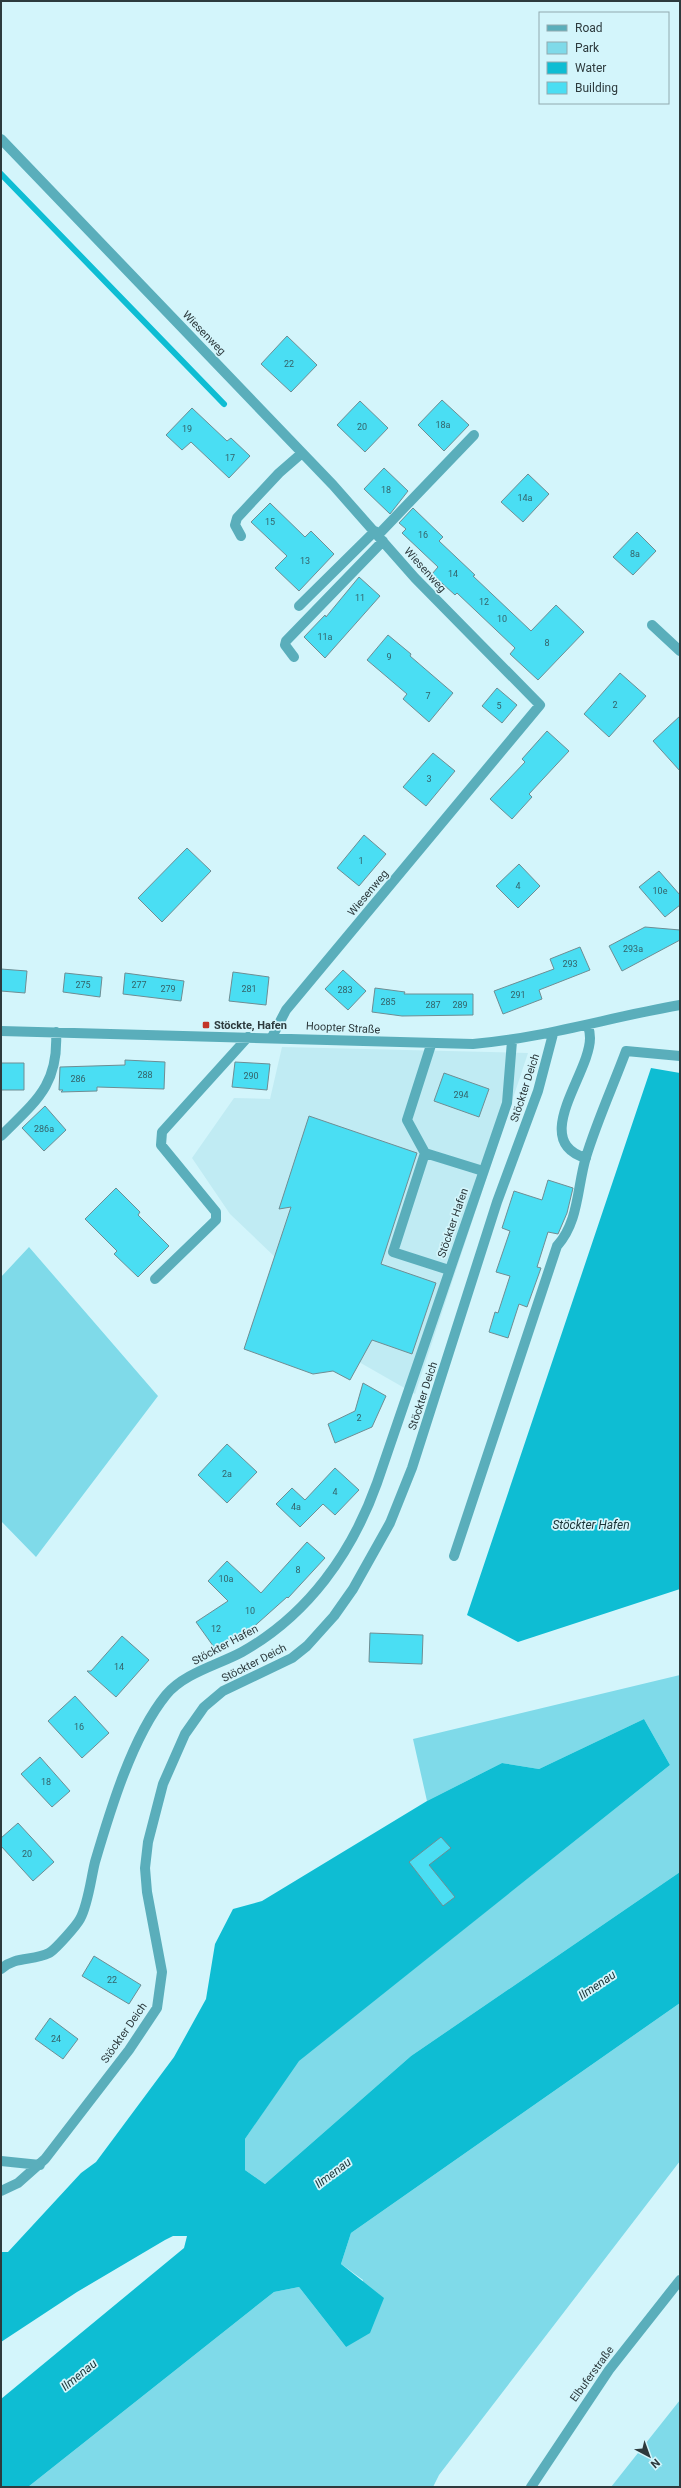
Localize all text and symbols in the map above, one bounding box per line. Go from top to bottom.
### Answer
legend [539,12,669,104]
text: Road [575,21,603,35]
text: Park [575,41,600,55]
text: Water [575,61,606,75]
text: Building [575,81,618,95]
street label: Wiesenweg [180,308,228,358]
house number: 22 [284,359,294,369]
house number: 18a [435,420,451,430]
house number: 20 [357,422,367,432]
house number: 19 [182,424,192,434]
house number: 17 [225,453,235,463]
house number: 18 [381,485,391,495]
house number: 14a [517,493,533,503]
house number: 15 [265,517,275,527]
house number: 16 [418,530,428,540]
street label: Wiesenweg [401,545,449,595]
house number: 8a [630,549,640,559]
house number: 13 [300,556,310,566]
house number: 14 [448,569,458,579]
house number: 11 [355,593,365,603]
house number: 12 [479,597,489,607]
house number: 10 [497,614,507,624]
house number: 11a [317,632,333,642]
house number: 8 [544,638,550,648]
house number: 9 [386,652,392,662]
house number: 7 [425,691,431,701]
house number: 2 [612,700,618,710]
house number: 5 [496,701,502,711]
house number: 3 [426,774,432,784]
house number: 1 [358,856,364,866]
street label: Wiesenweg [345,867,391,919]
house number: 4 [515,881,521,891]
house number: 10e [653,886,668,896]
house number: 293a [623,944,643,954]
house number: 293 [562,959,578,969]
house number: 275 [75,980,91,990]
house number: 277 [131,980,147,990]
house number: 279 [160,984,176,994]
house number: 281 [241,984,257,994]
house number: 283 [337,985,353,995]
house number: 291 [510,990,526,1000]
house number: 285 [380,997,396,1007]
house number: 287 [425,1000,441,1010]
house number: 289 [452,1000,468,1010]
place label: Stöckte, Hafen [214,1019,287,1032]
marker: Stöckte, Hafen [201,1020,211,1030]
street label: Hoopter Straße [305,1020,381,1036]
street label: Stöckter Deich [508,1052,542,1124]
house number: 288 [137,1070,153,1080]
house number: 290 [243,1071,259,1081]
house number: 286 [70,1074,86,1084]
house number: 294 [453,1090,469,1100]
house number: 286a [34,1124,54,1134]
street label: Stöckter Hafen [435,1186,471,1260]
street label: Stöckter Deich [406,1360,440,1432]
house number: 2 [356,1413,362,1423]
house number: 2a [222,1469,232,1479]
house number: 4 [332,1487,338,1497]
house number: 4a [291,1502,301,1512]
water label: Stöckter Hafen [552,1518,630,1532]
house number: 8 [295,1565,301,1575]
house number: 10a [218,1574,234,1584]
house number: 10 [245,1606,255,1616]
street label: Stöckter Hafen [190,1622,260,1668]
house number: 12 [211,1624,221,1634]
street label: Stöckter Deich [219,1641,289,1685]
house number: 14 [114,1662,124,1672]
house number: 16 [74,1722,84,1732]
house number: 18 [41,1777,51,1787]
house number: 20 [22,1849,32,1859]
water label: Ilmenau [576,1967,619,2002]
house number: 22 [107,1975,117,1985]
street label: Stöckter Deich [98,2000,150,2066]
house number: 24 [51,2034,61,2044]
water label: Ilmenau [312,2155,354,2191]
street label: Elbuferstraße [567,2344,617,2404]
water label: Ilmenau [58,2356,100,2394]
north arrow [629,2436,669,2476]
text: N [648,2456,662,2471]

